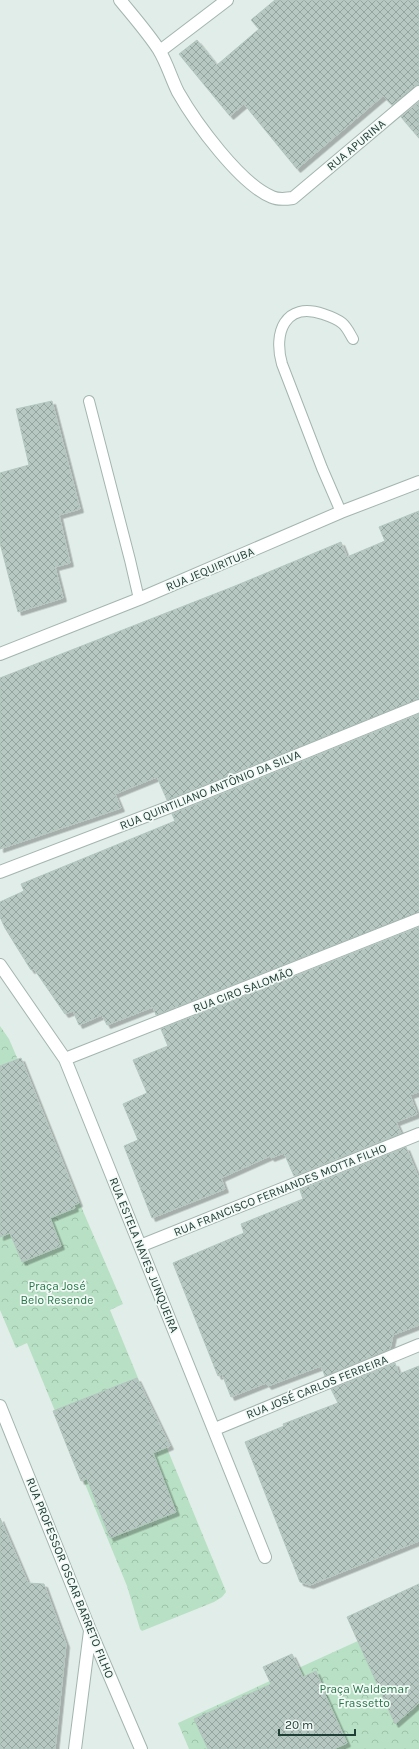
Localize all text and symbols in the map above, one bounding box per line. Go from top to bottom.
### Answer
street label: RUA APURINA [324,116,388,174]
street label: RUA JEQUIRITUBA [164,544,256,594]
street label: RUA QUINTILIANO ANTÔNIO DA SILVA [118,747,303,833]
street label: RUA CIRO SALOMÃO [191,964,295,1016]
street label: RUA FRANCISCO FERNANDES MOTTA FILHO [172,1141,389,1239]
street label: RUA ESTELA NAVES JUNQUEIRA [106,1175,182,1335]
park label: Praça José Belo Resende [21,1279,93,1307]
street label: RUA JOSÉ CARLOS FERREIRA [244,1351,390,1422]
street label: RUA PROFESSOR OSCAR BARRETO FILHO [23,1476,117,1681]
park label: Praça Waldemar Frassetto [320,1682,409,1710]
scale bar [279,1711,355,1737]
text: 20 m [285,1718,313,1732]

